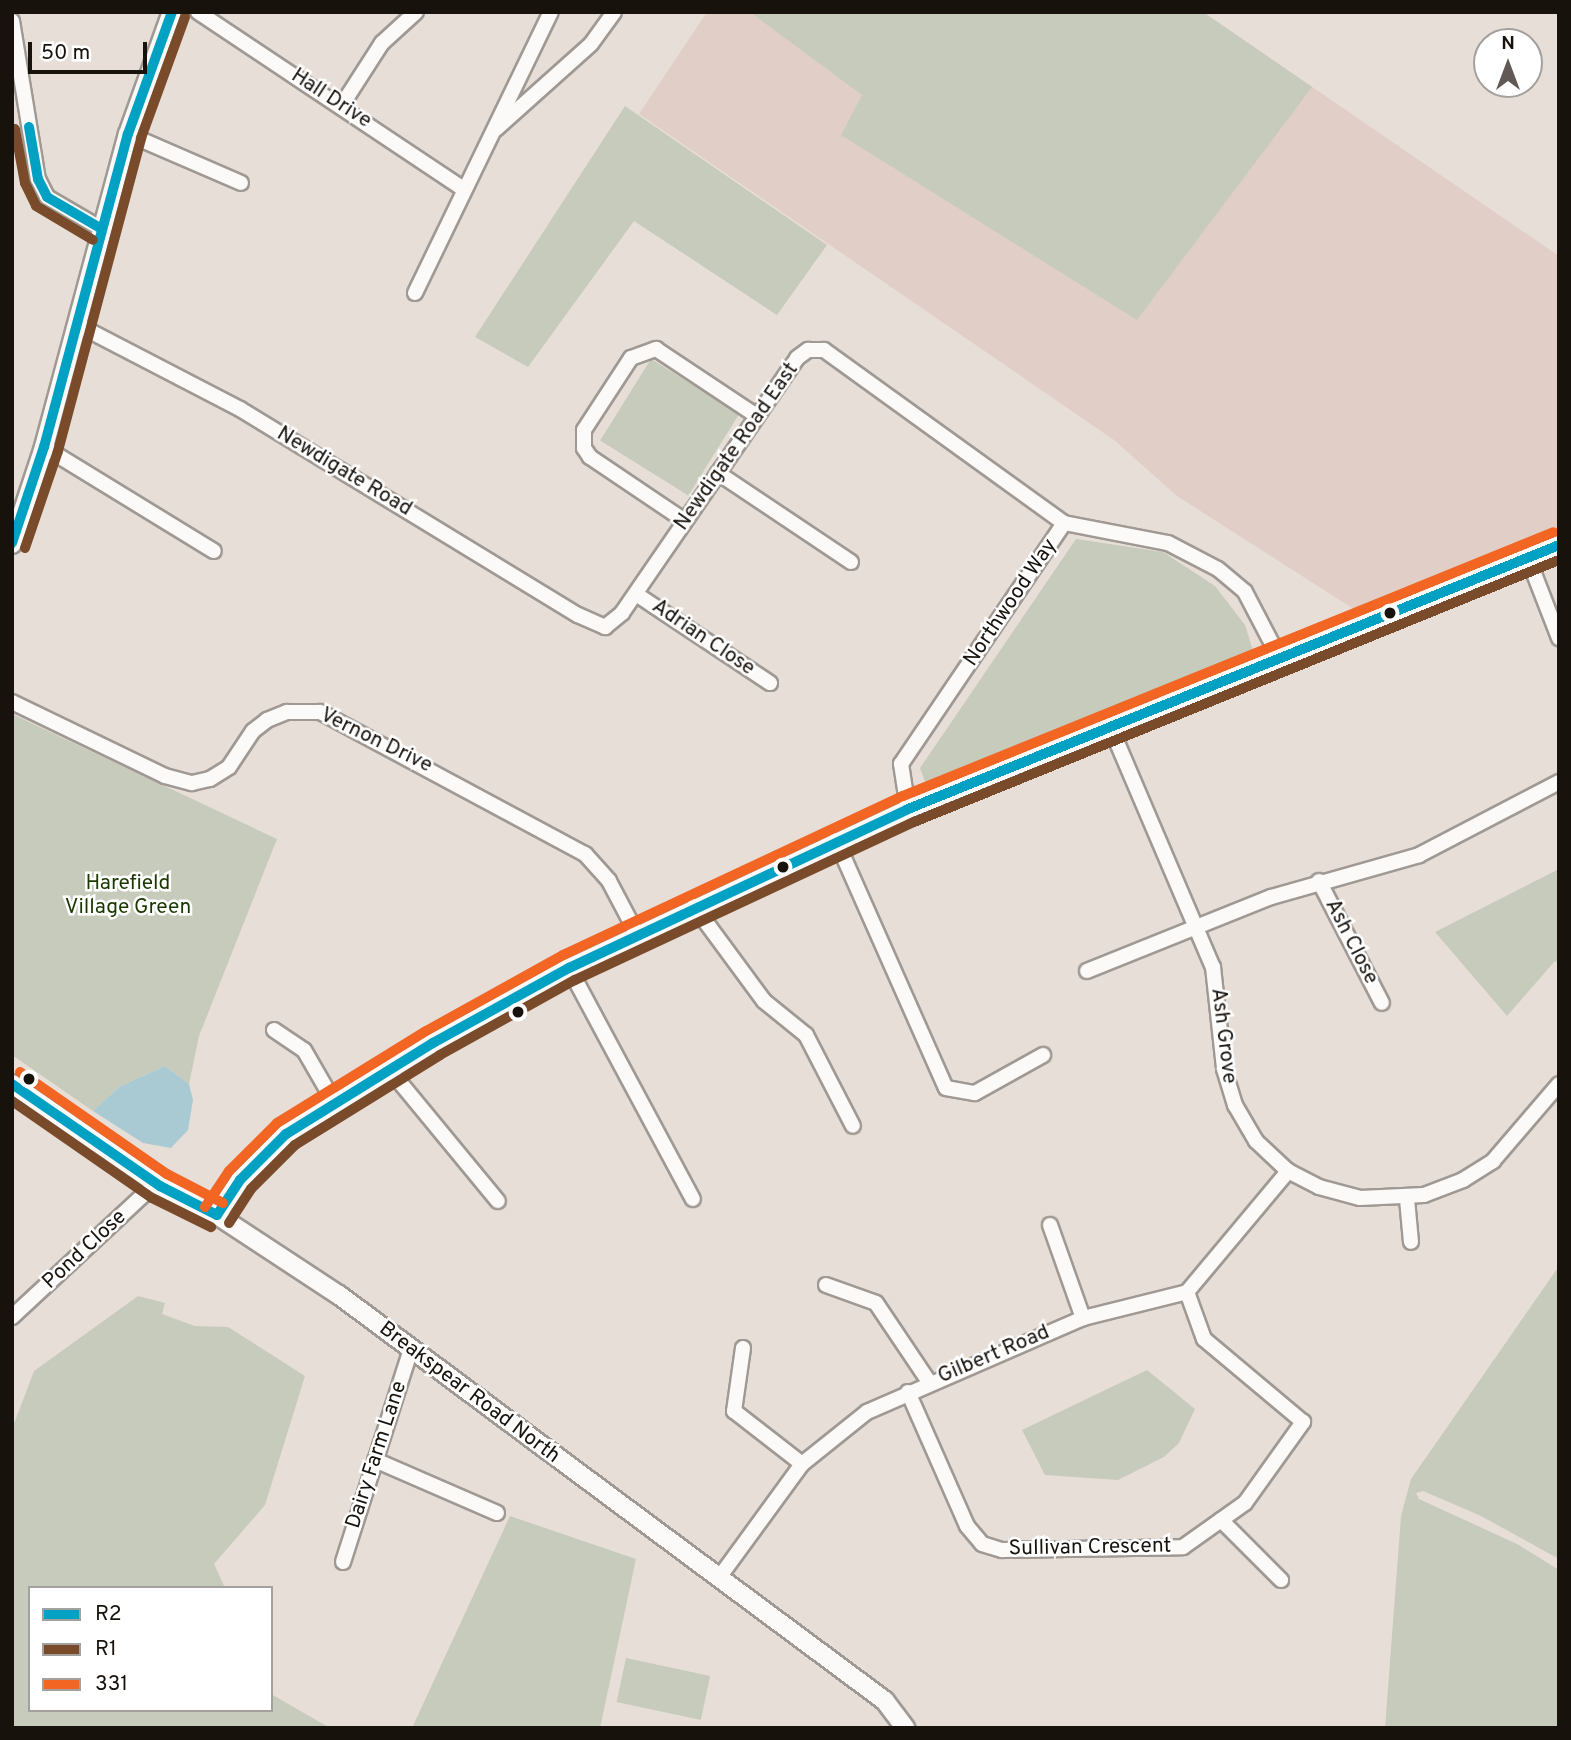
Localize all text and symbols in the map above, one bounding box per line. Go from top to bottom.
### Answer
scale bar [32,28,150,72]
north arrow [1473,28,1543,98]
text: N [1501,32,1515,56]
text: 50 m [41,40,90,67]
street label: Hall Drive [286,64,376,134]
street label: Newdigate Road East [670,358,804,536]
street label: Newdigate Road [272,422,416,522]
street label: Northwood Way [959,534,1063,672]
street label: Adrian Close [647,594,759,682]
unlabelled marker [1383,606,1397,620]
street label: Vernon Drive [316,703,436,779]
unlabelled marker [776,860,790,874]
park label: Harefield Village Green [65,871,191,921]
street label: Ash Close [1319,895,1383,989]
street label: Ash Grove [1205,987,1241,1085]
unlabelled marker [511,1005,525,1019]
unlabelled marker [22,1072,36,1086]
street label: Pond Close [38,1205,132,1295]
street label: Breakspear Road North [374,1317,564,1469]
street label: Gilbert Road [934,1320,1054,1390]
street label: Dairy Farm Lane [341,1378,413,1532]
street label: Sullivan Crescent [1008,1534,1172,1562]
legend [28,1586,273,1712]
text: R2 [95,1601,122,1628]
text: R1 [95,1636,117,1663]
text: 331 [95,1671,128,1698]

